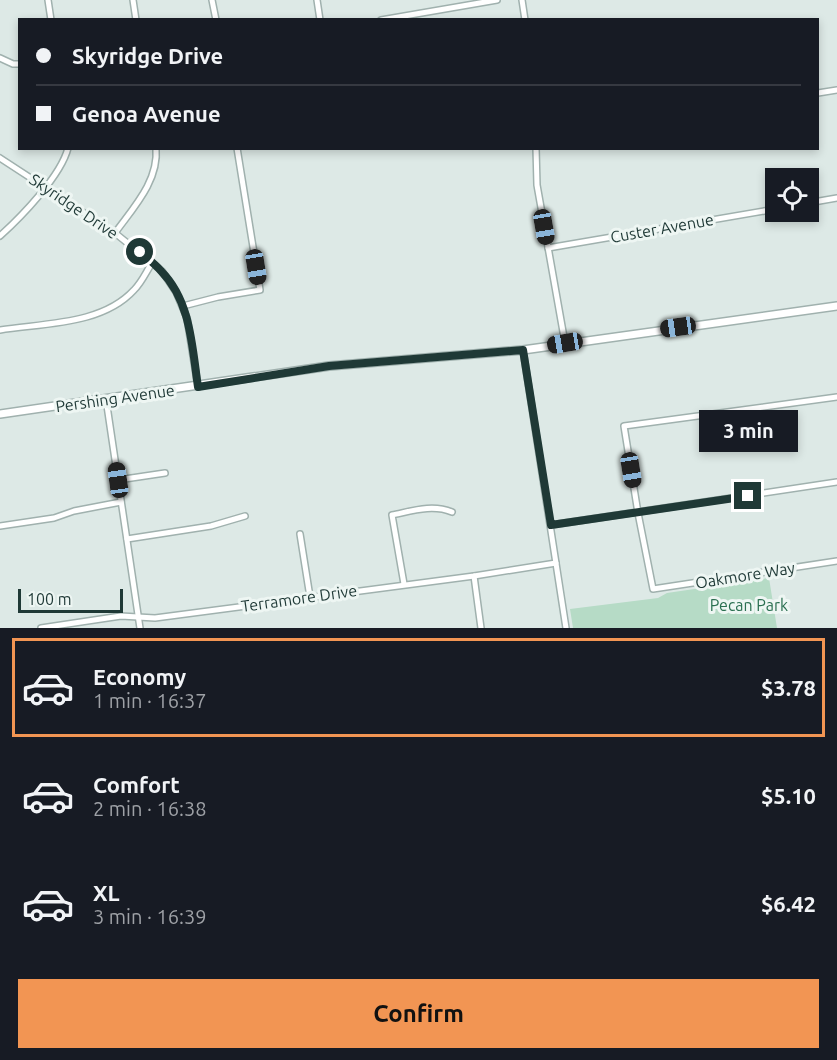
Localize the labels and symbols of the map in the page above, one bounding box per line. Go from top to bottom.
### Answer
street label: Skyridge Drive [26,170,122,242]
car [532,208,556,246]
street label: Custer Avenue [609,210,715,246]
route start [126,238,153,265]
car [244,248,268,286]
car [659,316,697,338]
car [546,331,584,355]
street label: Pershing Avenue [54,381,176,415]
callout: 3 min [698,409,798,451]
car [619,451,643,489]
car [107,461,129,499]
route end [734,482,761,509]
street label: Oakmore Way [694,558,796,592]
street label: Terramore Drive [240,581,358,615]
scale bar [18,586,123,614]
park label: Pecan Park [710,596,788,614]

